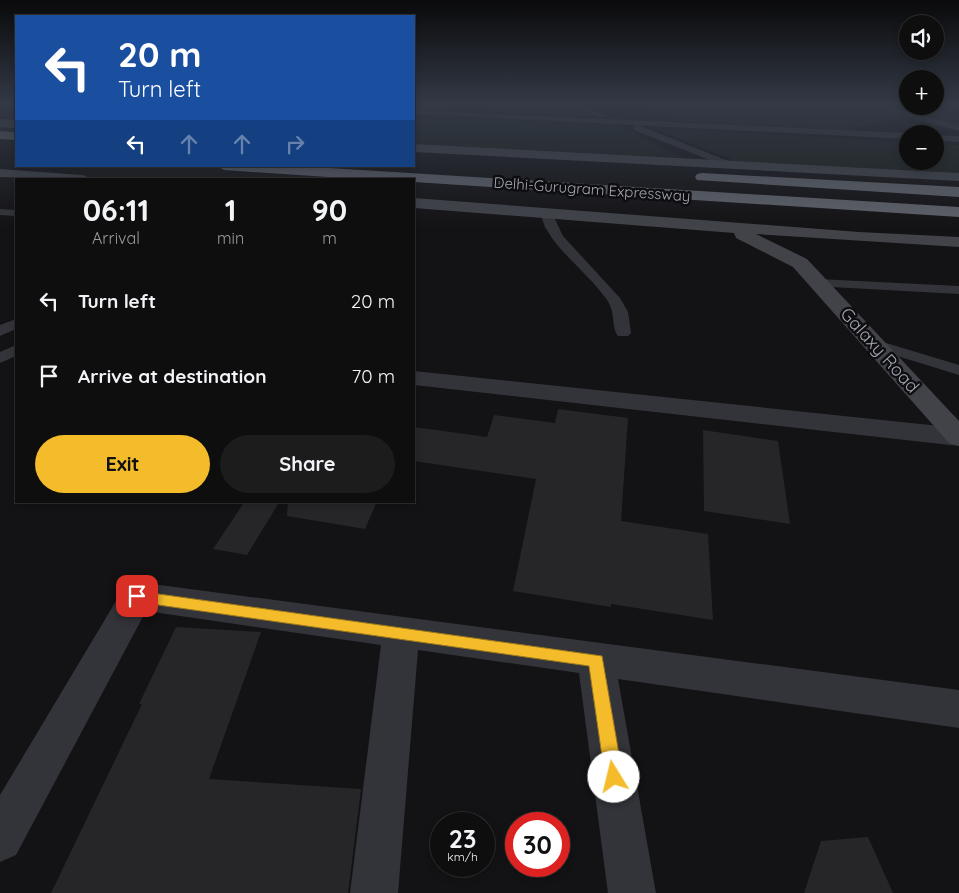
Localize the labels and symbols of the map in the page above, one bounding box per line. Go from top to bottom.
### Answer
street label: Delhi-Gurugram Expressway [493,173,691,205]
street label: Galaxy Road [836,302,924,398]
pin [116,575,158,617]
position arrow [587,750,639,802]
speed limit sign: 30 [505,812,570,877]

